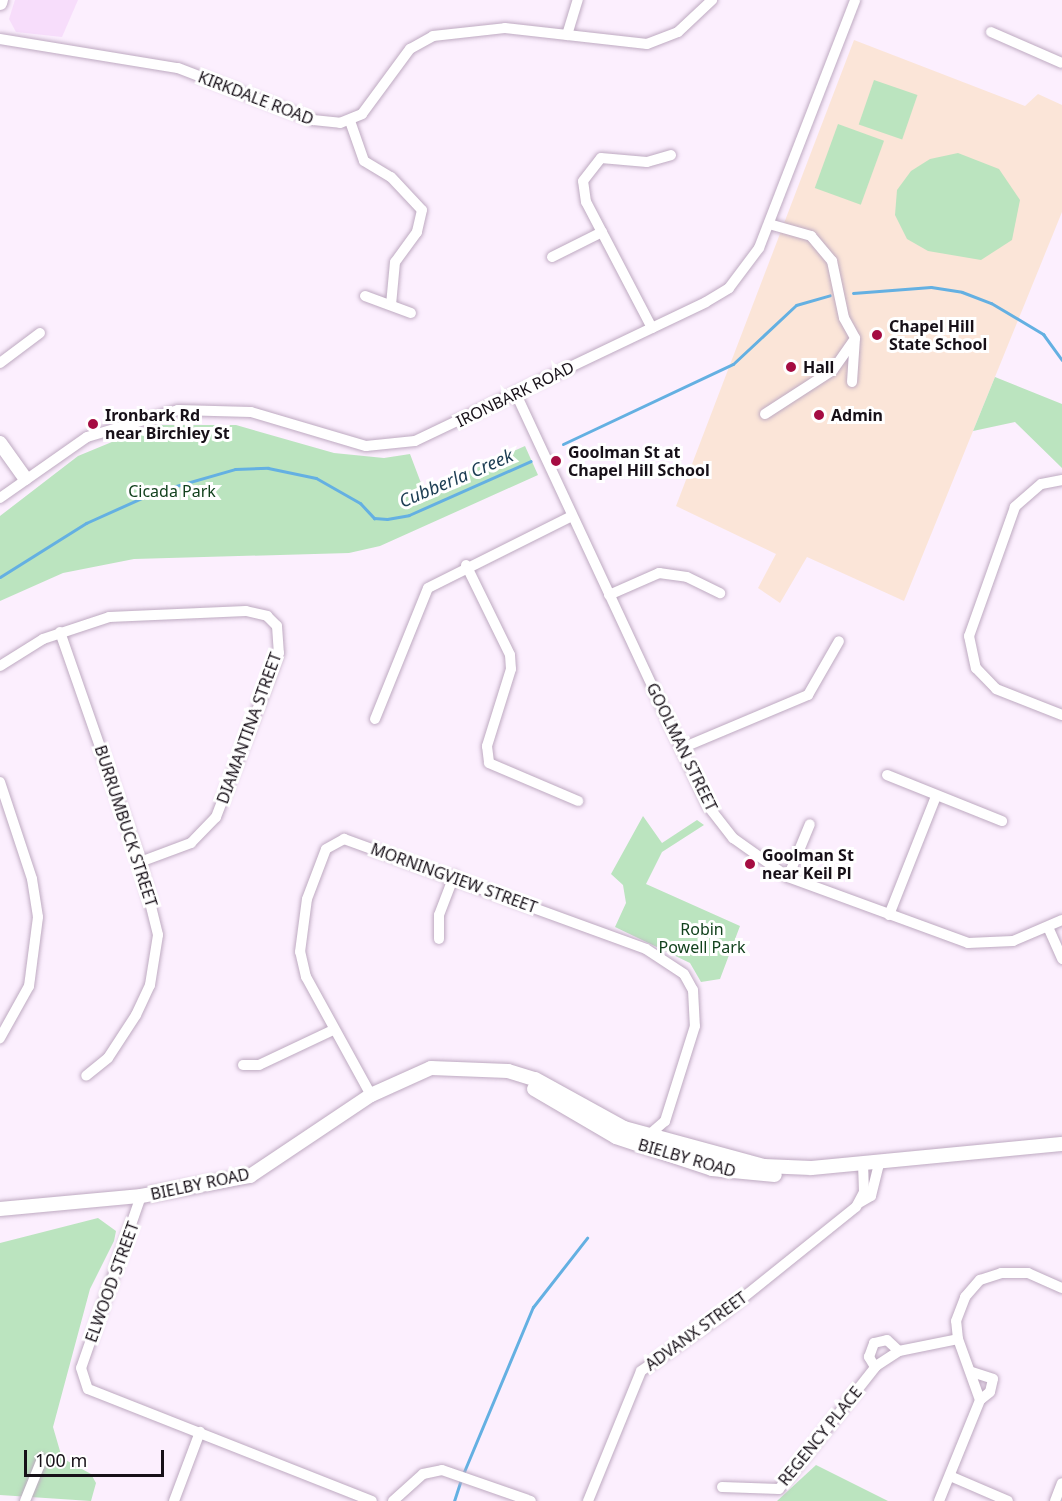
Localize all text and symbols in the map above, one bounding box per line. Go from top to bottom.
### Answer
street label: KIRKDALE ROAD [195,67,317,129]
place label: Chapel Hill State School [889,316,987,354]
marker: Chapel Hill State School [870,328,884,342]
street label: IRONBARK ROAD [453,357,577,431]
place label: Hall [803,357,834,377]
marker: Hall [784,360,798,374]
place label: Ironbark Rd near Birchley St [105,405,230,443]
place label: Admin [831,405,883,425]
marker: Admin [812,408,826,422]
marker: Ironbark Rd near Birchley St [86,417,100,431]
place label: Goolman St at Chapel Hill School [568,442,710,480]
water label: Cubberla Creek [396,444,516,512]
marker: Goolman St at Chapel Hill School [549,454,563,468]
park label: Cicada Park [128,481,216,501]
street label: DIAMANTINA STREET [213,650,285,806]
street label: GOOLMAN STREET [643,680,721,814]
street label: BURRUMBUCK STREET [91,743,161,909]
street label: MORNINGVIEW STREET [368,839,540,917]
place label: Goolman St near Keil Pl [762,845,854,883]
marker: Goolman St near Keil Pl [743,857,757,871]
park label: Robin Powell Park [659,919,745,957]
street label: BIELBY ROAD [636,1135,738,1181]
street label: BIELBY ROAD [149,1164,251,1204]
street label: ELWOOD STREET [81,1219,143,1345]
street label: ADVANX STREET [641,1288,751,1374]
street label: REGENCY PLACE [774,1383,866,1489]
scale bar [27,1438,166,1476]
text: 100 m [35,1448,87,1472]

